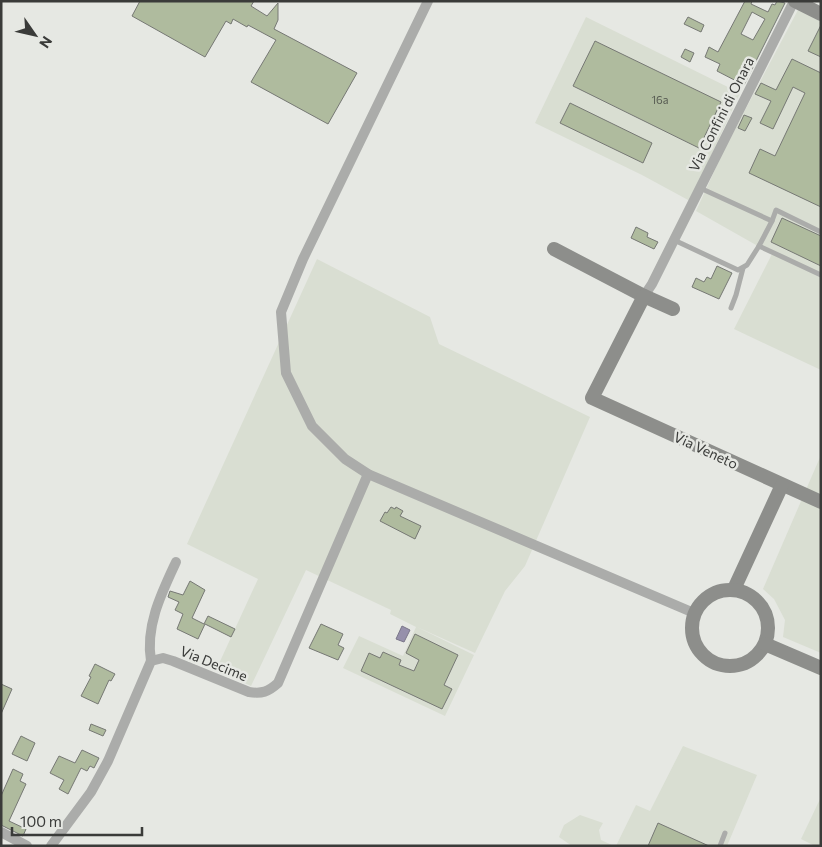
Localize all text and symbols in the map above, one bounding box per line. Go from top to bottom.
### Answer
north arrow [10,10,60,60]
text: N [36,33,56,52]
street label: Via Confini di Onara [685,54,757,174]
house number: 16a [651,93,669,106]
street label: Via Veneto [671,428,741,472]
street label: Via Decime [178,642,250,684]
scale bar [12,804,142,836]
text: 100 m [20,812,62,830]

